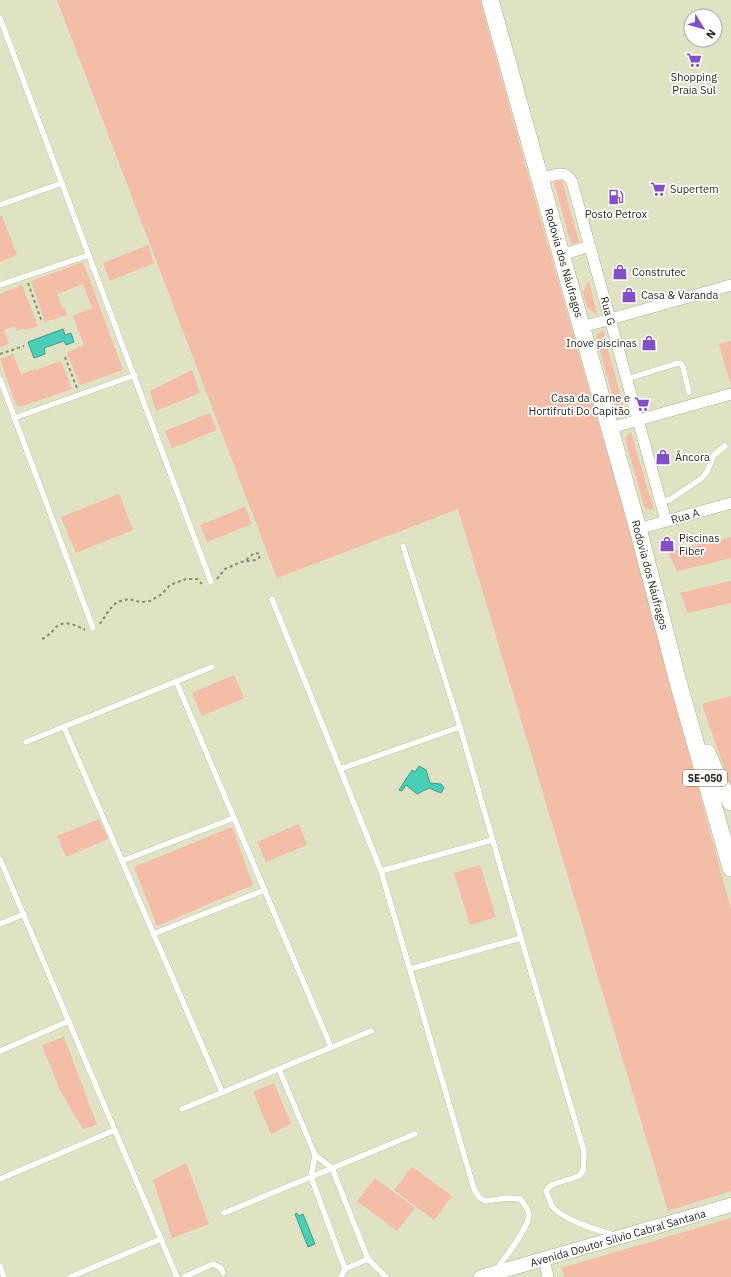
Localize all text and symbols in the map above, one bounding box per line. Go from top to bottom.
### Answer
north arrow [683,8,723,48]
text: N [703,27,719,41]
supermarket icon: Shopping Praia Sul [685,51,703,69]
place label: Shopping Praia Sul [671,70,717,97]
supermarket icon: Supertem [649,180,667,198]
place label: Supertem [670,182,719,196]
fuel station icon: Posto Petrox [607,188,625,206]
street label: Rodovia dos Náufragos [542,207,586,319]
place label: Posto Petrox [585,207,648,221]
shop icon: Construtec [611,263,629,281]
place label: Construtec [632,265,687,279]
shop icon: Casa & Varanda [620,286,638,304]
place label: Casa & Varanda [641,288,718,302]
street label: Rua G [597,295,619,327]
shop icon: Inove piscinas [640,334,658,352]
place label: Inove piscinas [566,336,637,350]
place label: Casa da Carne e Hortifruti Do Capitão [528,391,630,418]
supermarket icon: Casa da Carne e Hortifruti Do Capitão [633,395,651,413]
shop icon: Âncora [654,448,672,466]
place label: Âncora [675,450,710,464]
street label: Rua A [669,505,701,527]
street label: Rodovia dos Náufragos [629,519,671,631]
place label: Piscinas Fiber [679,531,720,558]
shop icon: Piscinas Fiber [658,535,676,553]
road number: SE-050 [683,770,727,786]
street label: Avenida Doutor Silvio Cabral Santana [528,1206,708,1270]

